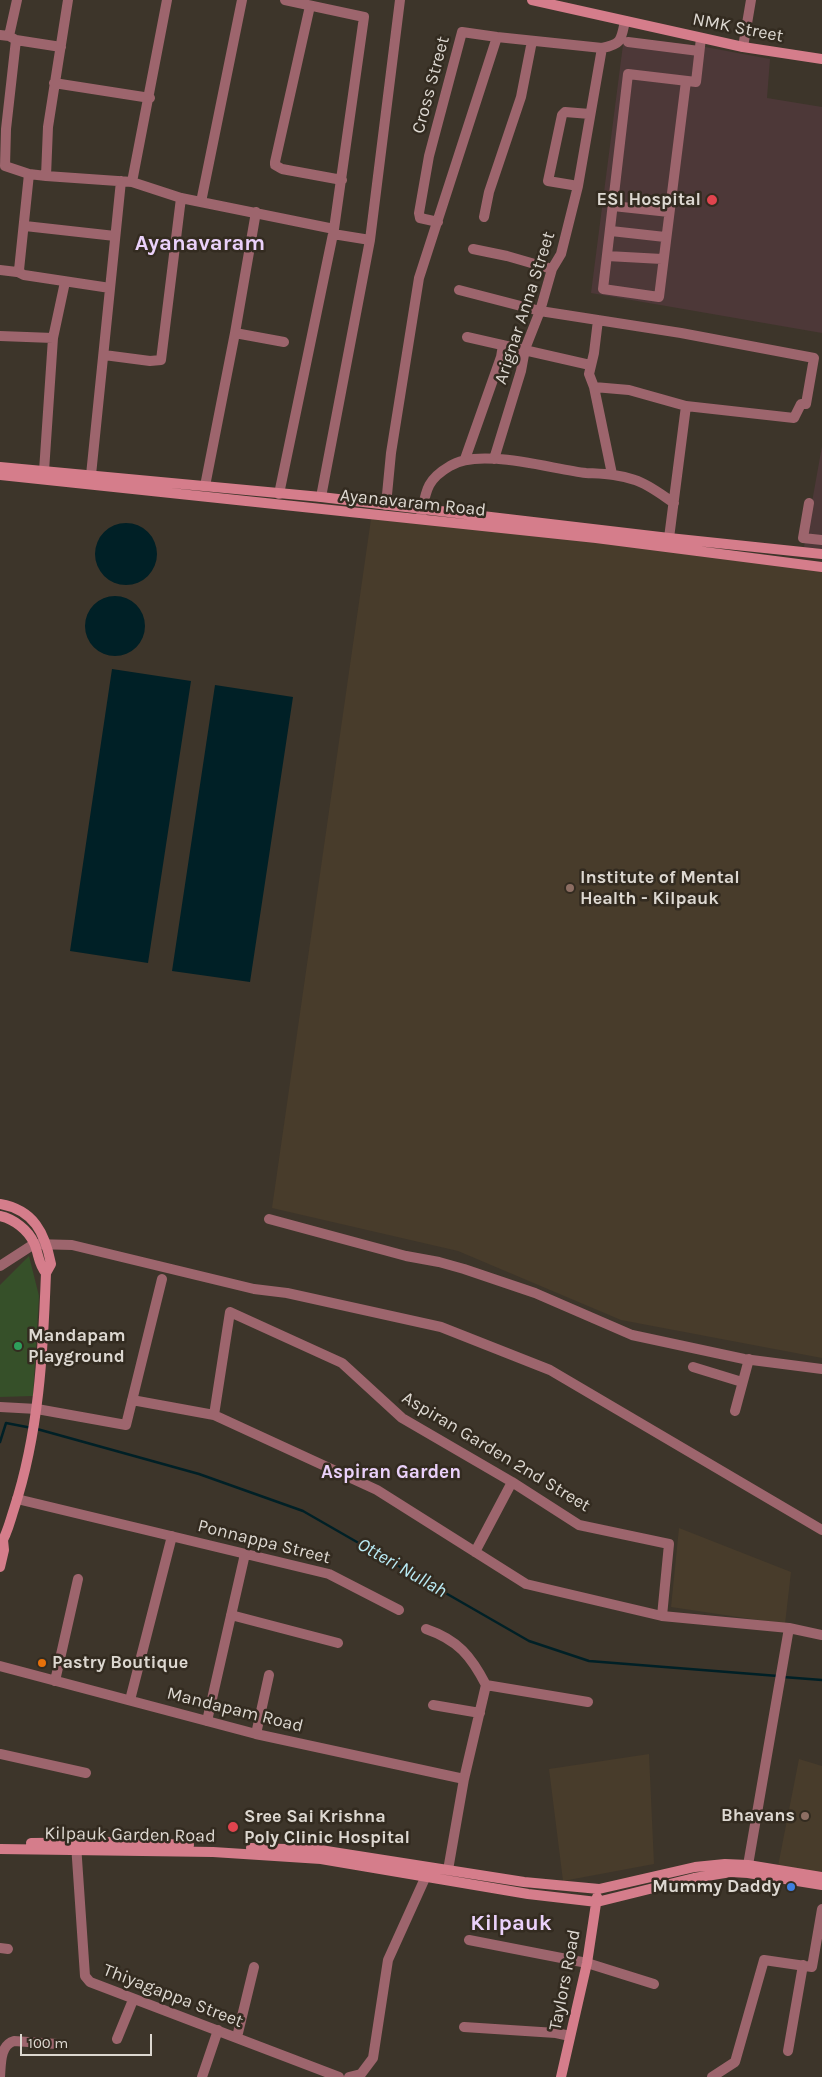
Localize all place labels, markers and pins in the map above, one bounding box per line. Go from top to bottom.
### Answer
place label: ESI Hospital [597,189,701,211]
marker: ESI Hospital [705,193,719,207]
place label: Institute of Mental Health - Kilpauk [580,867,740,910]
marker: Institute of Mental Health - Kilpauk [564,882,576,894]
place label: Mandapam Playground [28,1325,126,1368]
marker: Mandapam Playground [12,1340,24,1352]
place label: Pastry Boutique [52,1652,188,1674]
marker: Pastry Boutique [36,1657,48,1669]
place label: Bhavans [721,1805,795,1827]
place label: Sree Sai Krishna Poly Clinic Hospital [244,1806,410,1848]
marker: Bhavans [799,1810,811,1822]
marker: Sree Sai Krishna Poly Clinic Hospital [226,1820,240,1834]
place label: Mummy Daddy [652,1876,781,1898]
marker: Mummy Daddy [785,1881,797,1893]

